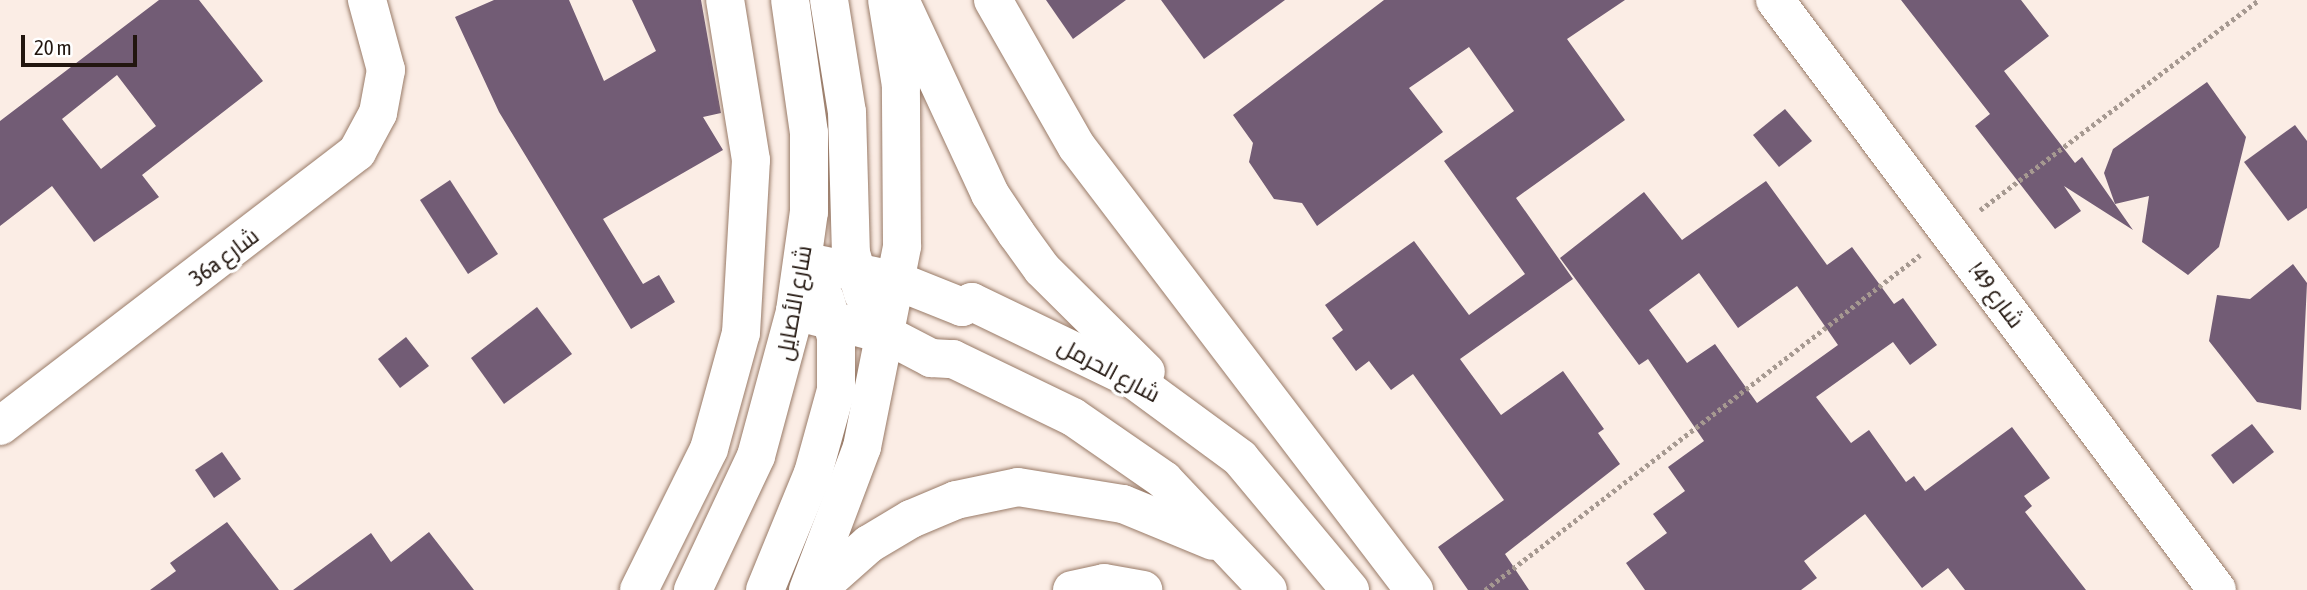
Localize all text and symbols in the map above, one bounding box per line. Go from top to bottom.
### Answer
scale bar [24,21,140,65]
text: 20 m [34,35,72,59]
street label: 36a شارع [184,222,264,292]
street label: شارع الأصايل [770,243,818,363]
street label: شارع 49ا [1962,257,2030,333]
street label: شارع الحرمل [1053,332,1165,408]

